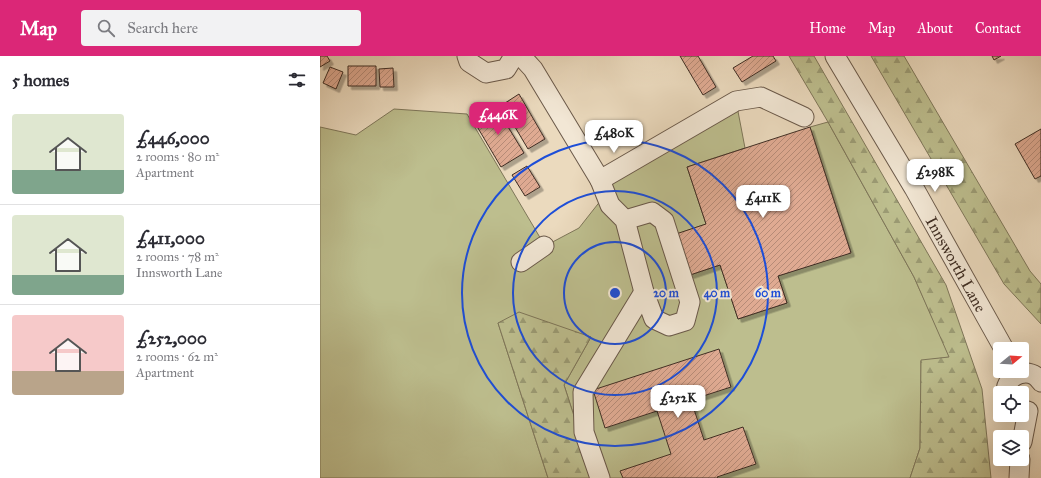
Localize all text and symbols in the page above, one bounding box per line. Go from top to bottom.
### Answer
search box [81,10,361,46]
text: Map [20,17,57,40]
icon: search [95,17,117,39]
text: Search here [127,19,198,37]
text: Home [809,20,846,37]
text: Map [868,20,895,37]
text: About [917,20,953,37]
text: Contact [975,20,1021,37]
icon: filters [286,69,308,91]
text: 5 homes [12,70,69,91]
pin: £446K [470,102,526,136]
text: £446K [478,107,518,123]
pin: £480K [586,120,642,154]
text: £480K [594,125,634,141]
text: £446,000 [136,128,210,149]
icon: home [44,130,92,178]
text: 2 rooms · 80 m² [136,149,219,165]
pin: £298K [907,159,963,193]
text: £298K [916,164,954,180]
text: Apartment [136,165,194,181]
pin: £411K [735,185,791,219]
text: £411K [745,190,781,206]
street label: Innsworth Lane [922,213,991,316]
text: £411,000 [136,228,205,249]
icon: home [44,231,92,279]
text: 2 rooms · 78 m² [136,249,219,265]
text: Innsworth Lane [136,265,222,281]
centre of rings [608,286,622,300]
text: 20 m [653,286,680,300]
text: 40 m [704,286,731,301]
text: 60 m [755,286,782,300]
text: £252,000 [136,328,207,349]
icon: home [44,331,92,379]
north arrow [993,342,1029,378]
map controls [993,342,1029,466]
text: 2 rooms · 62 m² [136,349,218,365]
text: Apartment [136,365,194,381]
pin: £252K [650,385,706,419]
button: locate [993,386,1029,422]
text: £252K [659,390,697,406]
button: layers [993,430,1029,466]

